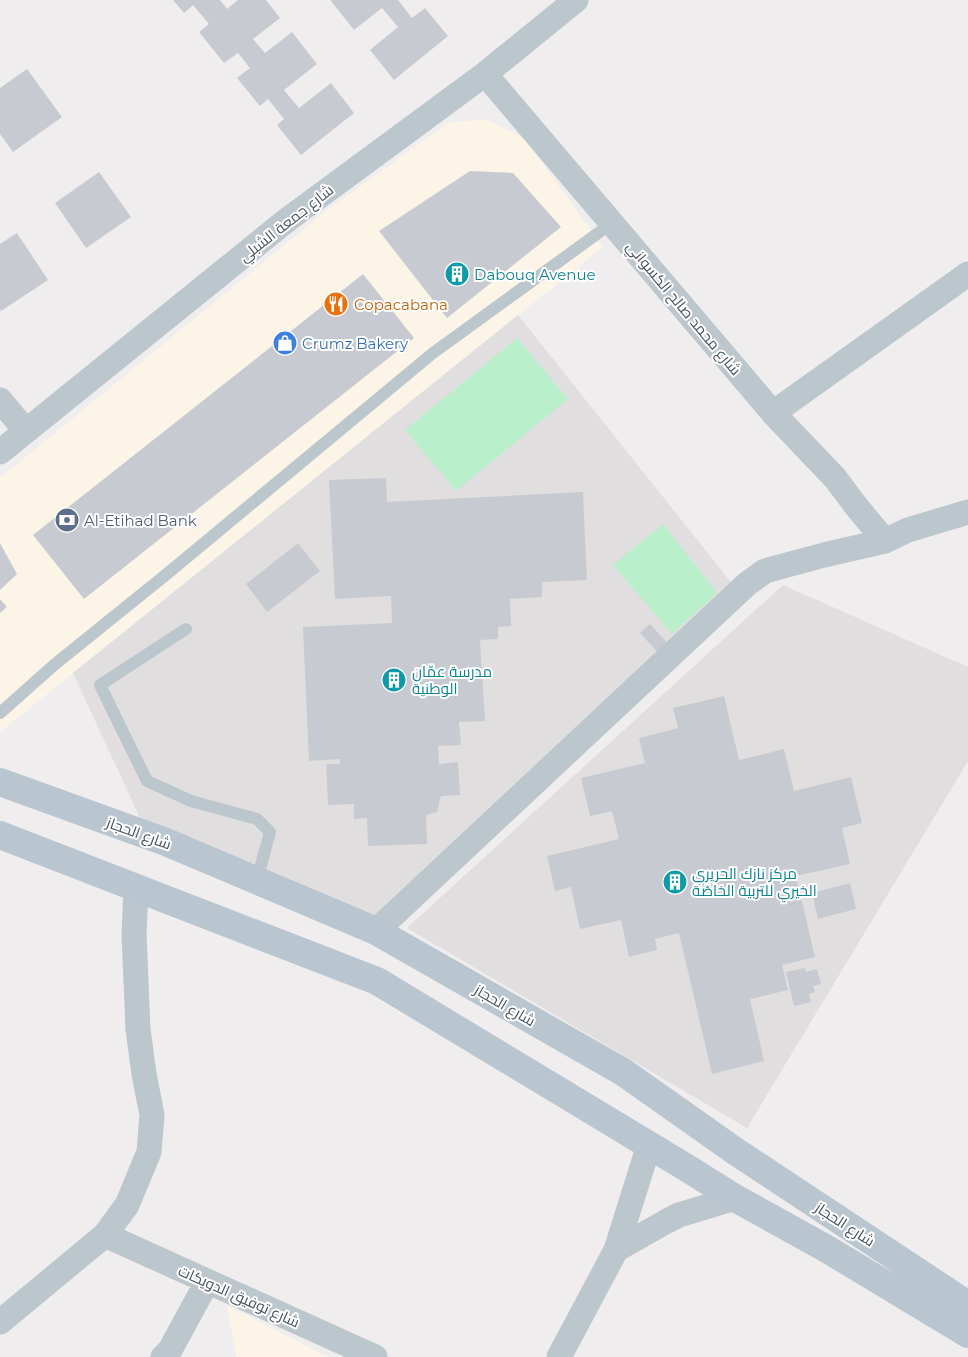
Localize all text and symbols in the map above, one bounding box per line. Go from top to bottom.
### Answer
street label: شارع جمعة الشبلي [235,180,339,268]
street label: شارع محمد صالح الكسواني [620,237,746,381]
building icon: Dabouq Avenue [444,261,470,287]
place label: Dabouq Avenue [474,265,596,284]
restaurant icon: Copacabana [323,291,349,317]
place label: Copacabana [354,295,448,314]
shop icon: Crumz Bakery [272,330,298,356]
place label: Crumz Bakery [302,334,409,353]
bank icon: Al-Etihad Bank [54,507,80,533]
place label: Al-Etihad Bank [84,511,197,530]
place label: مدرسة عمّان الوطنية [412,662,492,698]
building icon: مدرسة عمّان الوطنية [381,667,407,693]
street label: شارع الحجاز [102,812,174,855]
place label: مركز نازك الحريري الخيري للتربية الخاصّة [692,864,817,903]
building icon: مركز نازك الحريري الخيري للتربية الخاصّة [662,869,688,895]
street label: شارع الحجاز [469,979,539,1032]
street label: شارع الحجاز [810,1197,879,1252]
street label: شارع توفيق الدويكات [174,1261,303,1333]

